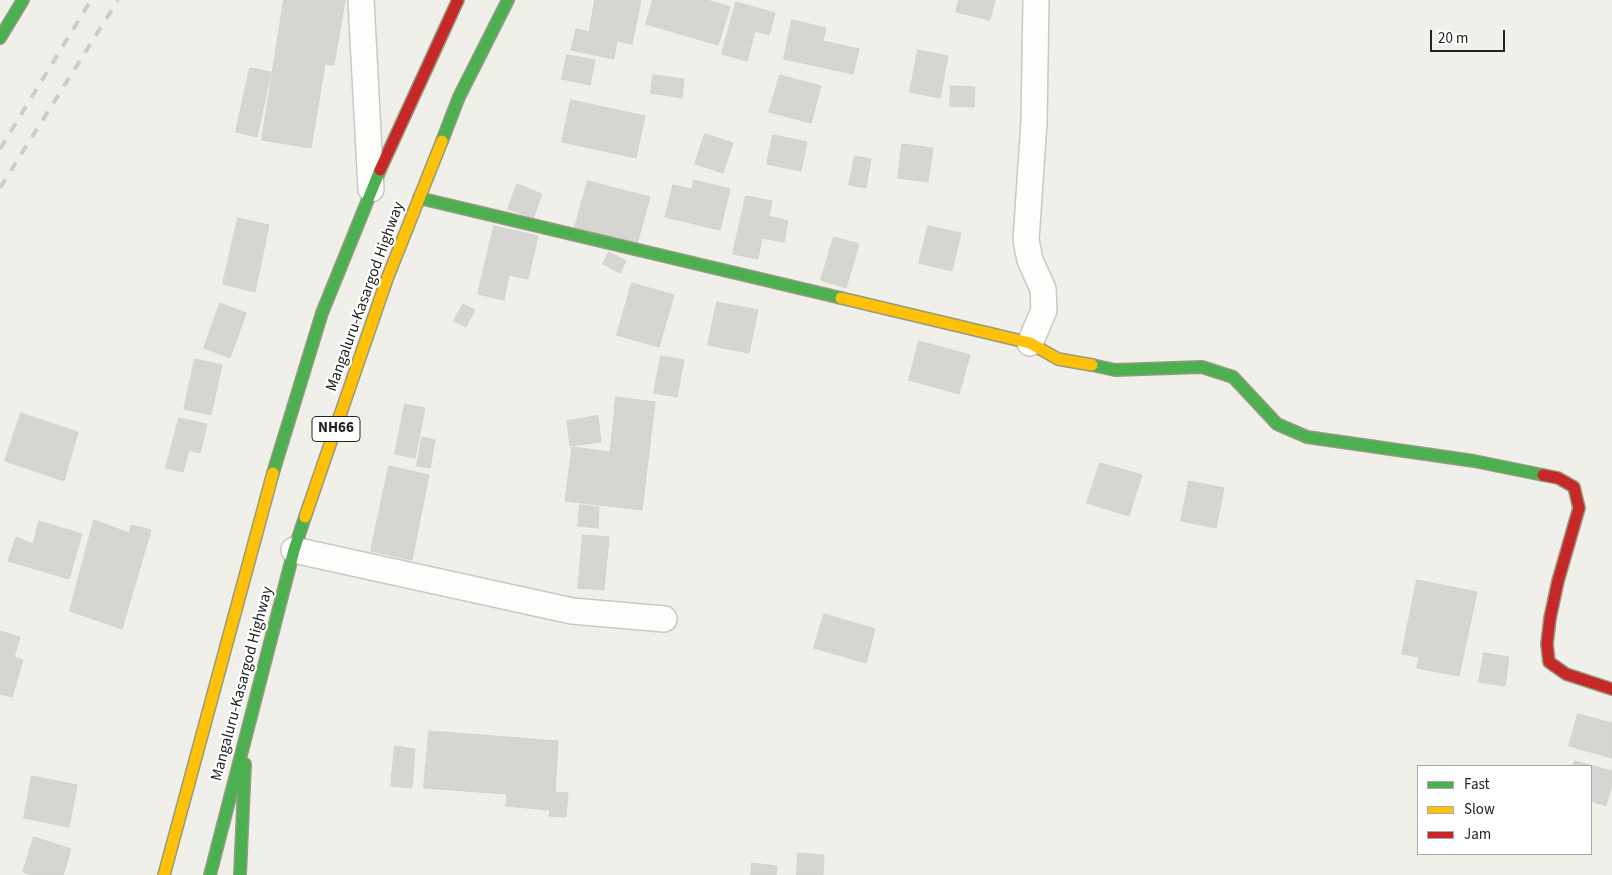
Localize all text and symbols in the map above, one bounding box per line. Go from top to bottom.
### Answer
scale bar [1432,20,1507,52]
text: 20 m [1438,28,1468,49]
street label: Mangaluru-Kasargod Highway [323,200,409,394]
road number: NH66 [312,416,360,442]
street label: Mangaluru-Kasargod Highway [208,585,278,783]
legend [1417,765,1592,855]
text: Fast [1464,774,1490,795]
text: Slow [1464,799,1495,820]
text: Jam [1464,824,1491,845]

